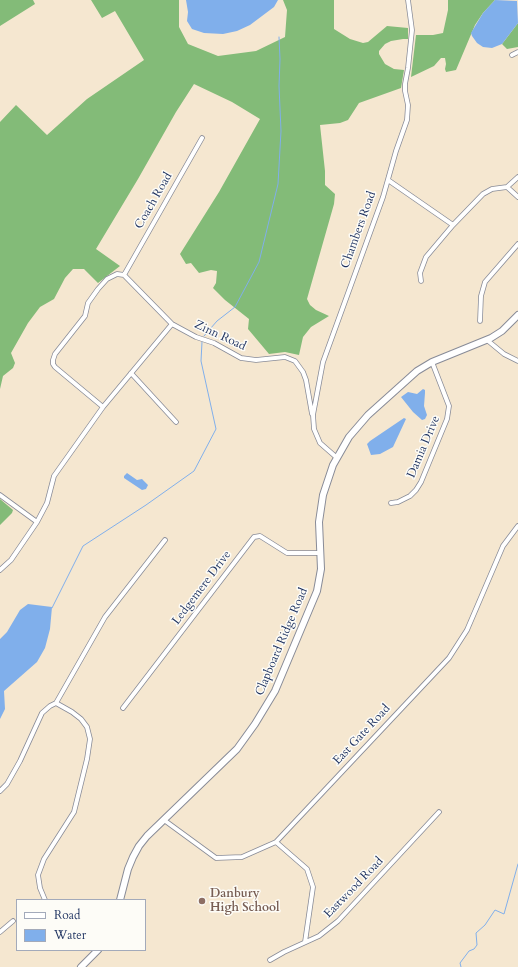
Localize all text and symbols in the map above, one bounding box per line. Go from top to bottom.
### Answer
street label: Coach Road [132,170,176,232]
street label: Chambers Road [338,189,380,271]
street label: Zinn Road [192,318,248,354]
street label: Damia Drive [404,414,444,480]
street label: Ledgemere Drive [169,548,235,628]
street label: Clapboard Ridge Road [253,586,311,698]
street label: East Gate Road [330,702,394,768]
street label: Eastwood Road [321,855,387,921]
place label: Danbury High School [210,887,279,915]
marker: Danbury High School [197,896,207,906]
legend [16,899,146,951]
text: Road [54,907,80,923]
text: Water [54,927,86,943]

